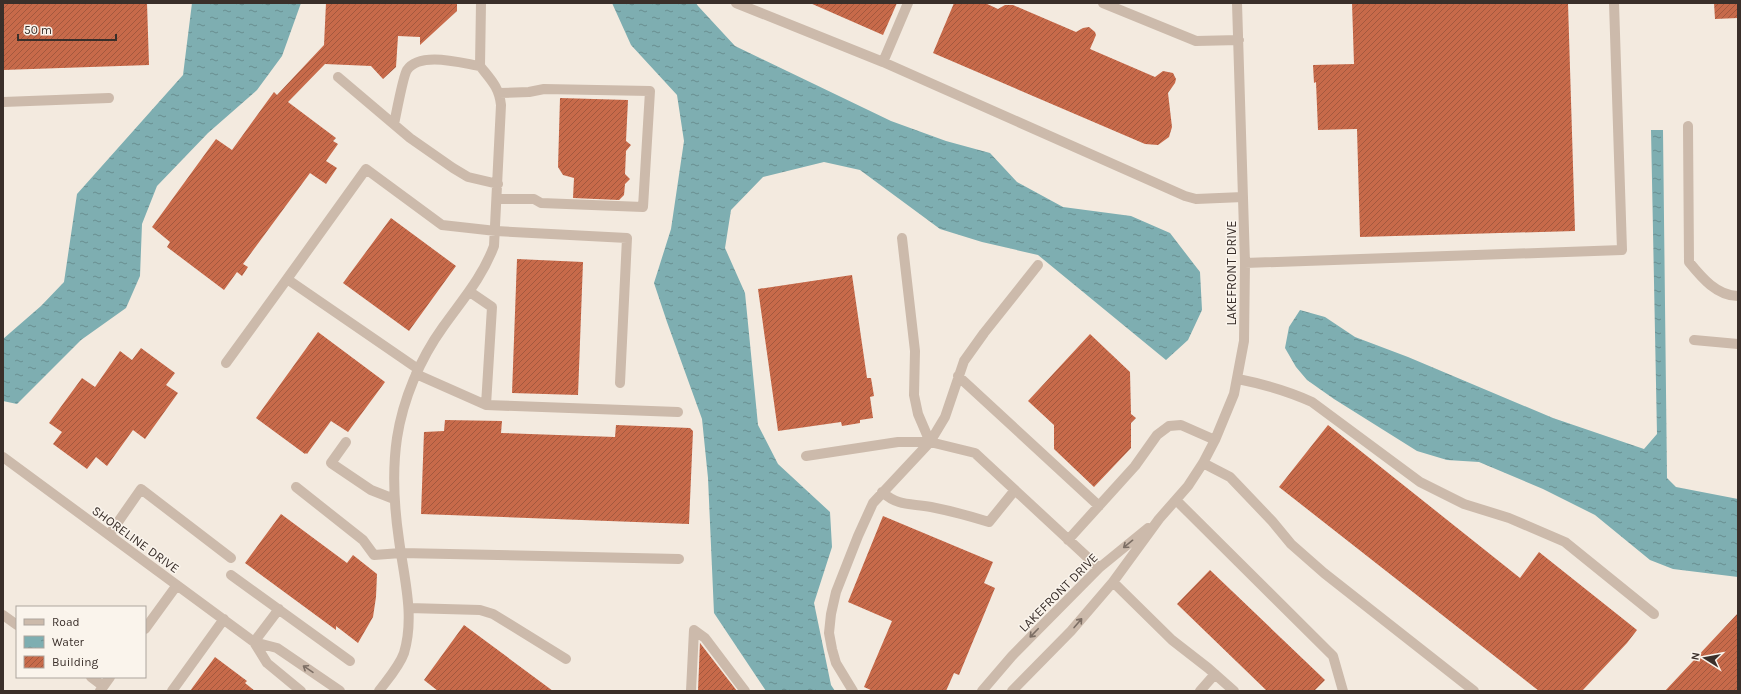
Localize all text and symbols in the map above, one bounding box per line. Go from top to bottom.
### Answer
scale bar [18,16,116,42]
text: 50 m [24,23,52,37]
street label: LAKEFRONT DRIVE [1224,220,1239,326]
street label: SHORELINE DRIVE [89,503,182,576]
one-way arrow [1123,539,1134,548]
street label: LAKEFRONT DRIVE [1016,550,1101,635]
legend [16,606,146,678]
text: Road [52,615,80,629]
one-way arrow [1073,618,1082,628]
one-way arrow [1029,628,1039,638]
text: Water [52,635,85,649]
north arrow [1685,638,1725,678]
text: N [1689,651,1703,661]
text: Building [52,655,99,669]
one-way arrow [302,665,313,673]

